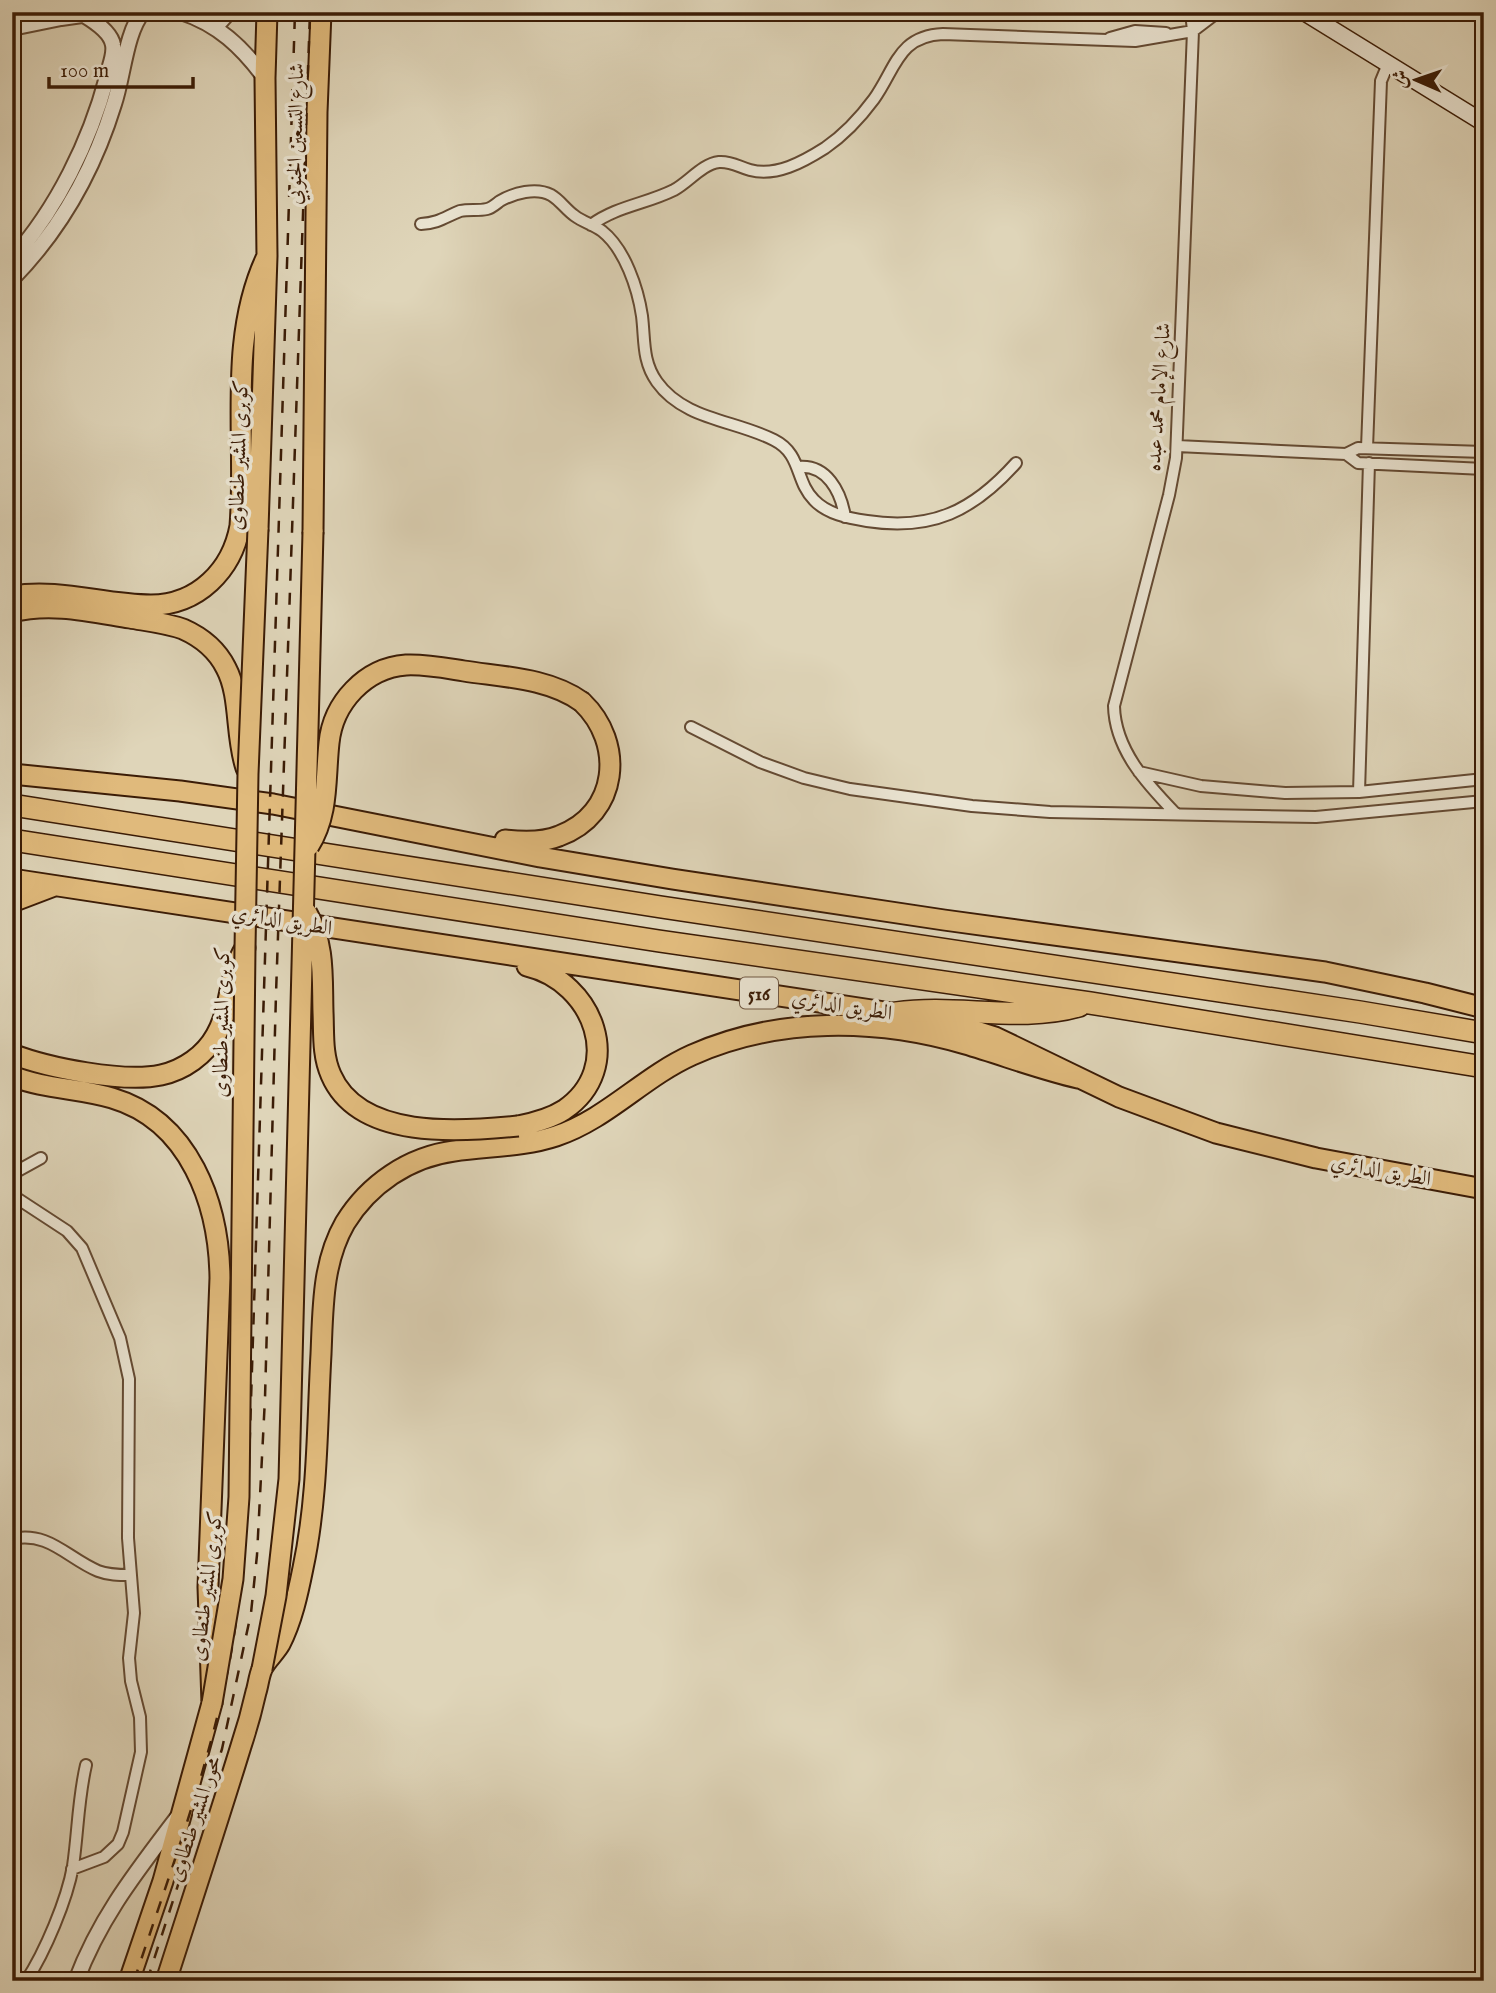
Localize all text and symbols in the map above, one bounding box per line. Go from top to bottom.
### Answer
scale bar [49,46,192,90]
north arrow [1380,46,1450,116]
text: 100 m [60,58,109,85]
street label: شارع التسعين الجنوبي [282,63,314,205]
text: ش [1389,70,1413,89]
street label: شارع الإمام محمد عبده [1141,322,1181,472]
street label: كوبرى المشير طنطاوى [223,379,256,531]
street label: الطريق الدائري [229,900,334,944]
street label: كوبرى المشير طنطاوى [208,946,237,1098]
road number: 516 [740,978,778,1009]
street label: الطريق الدائري [789,985,894,1029]
street label: الطريق الدائري [1328,1149,1433,1195]
street label: كوبرى المشير طنطاوى [185,1509,230,1663]
street label: محور المشير طنطاوى [162,1753,229,1886]

